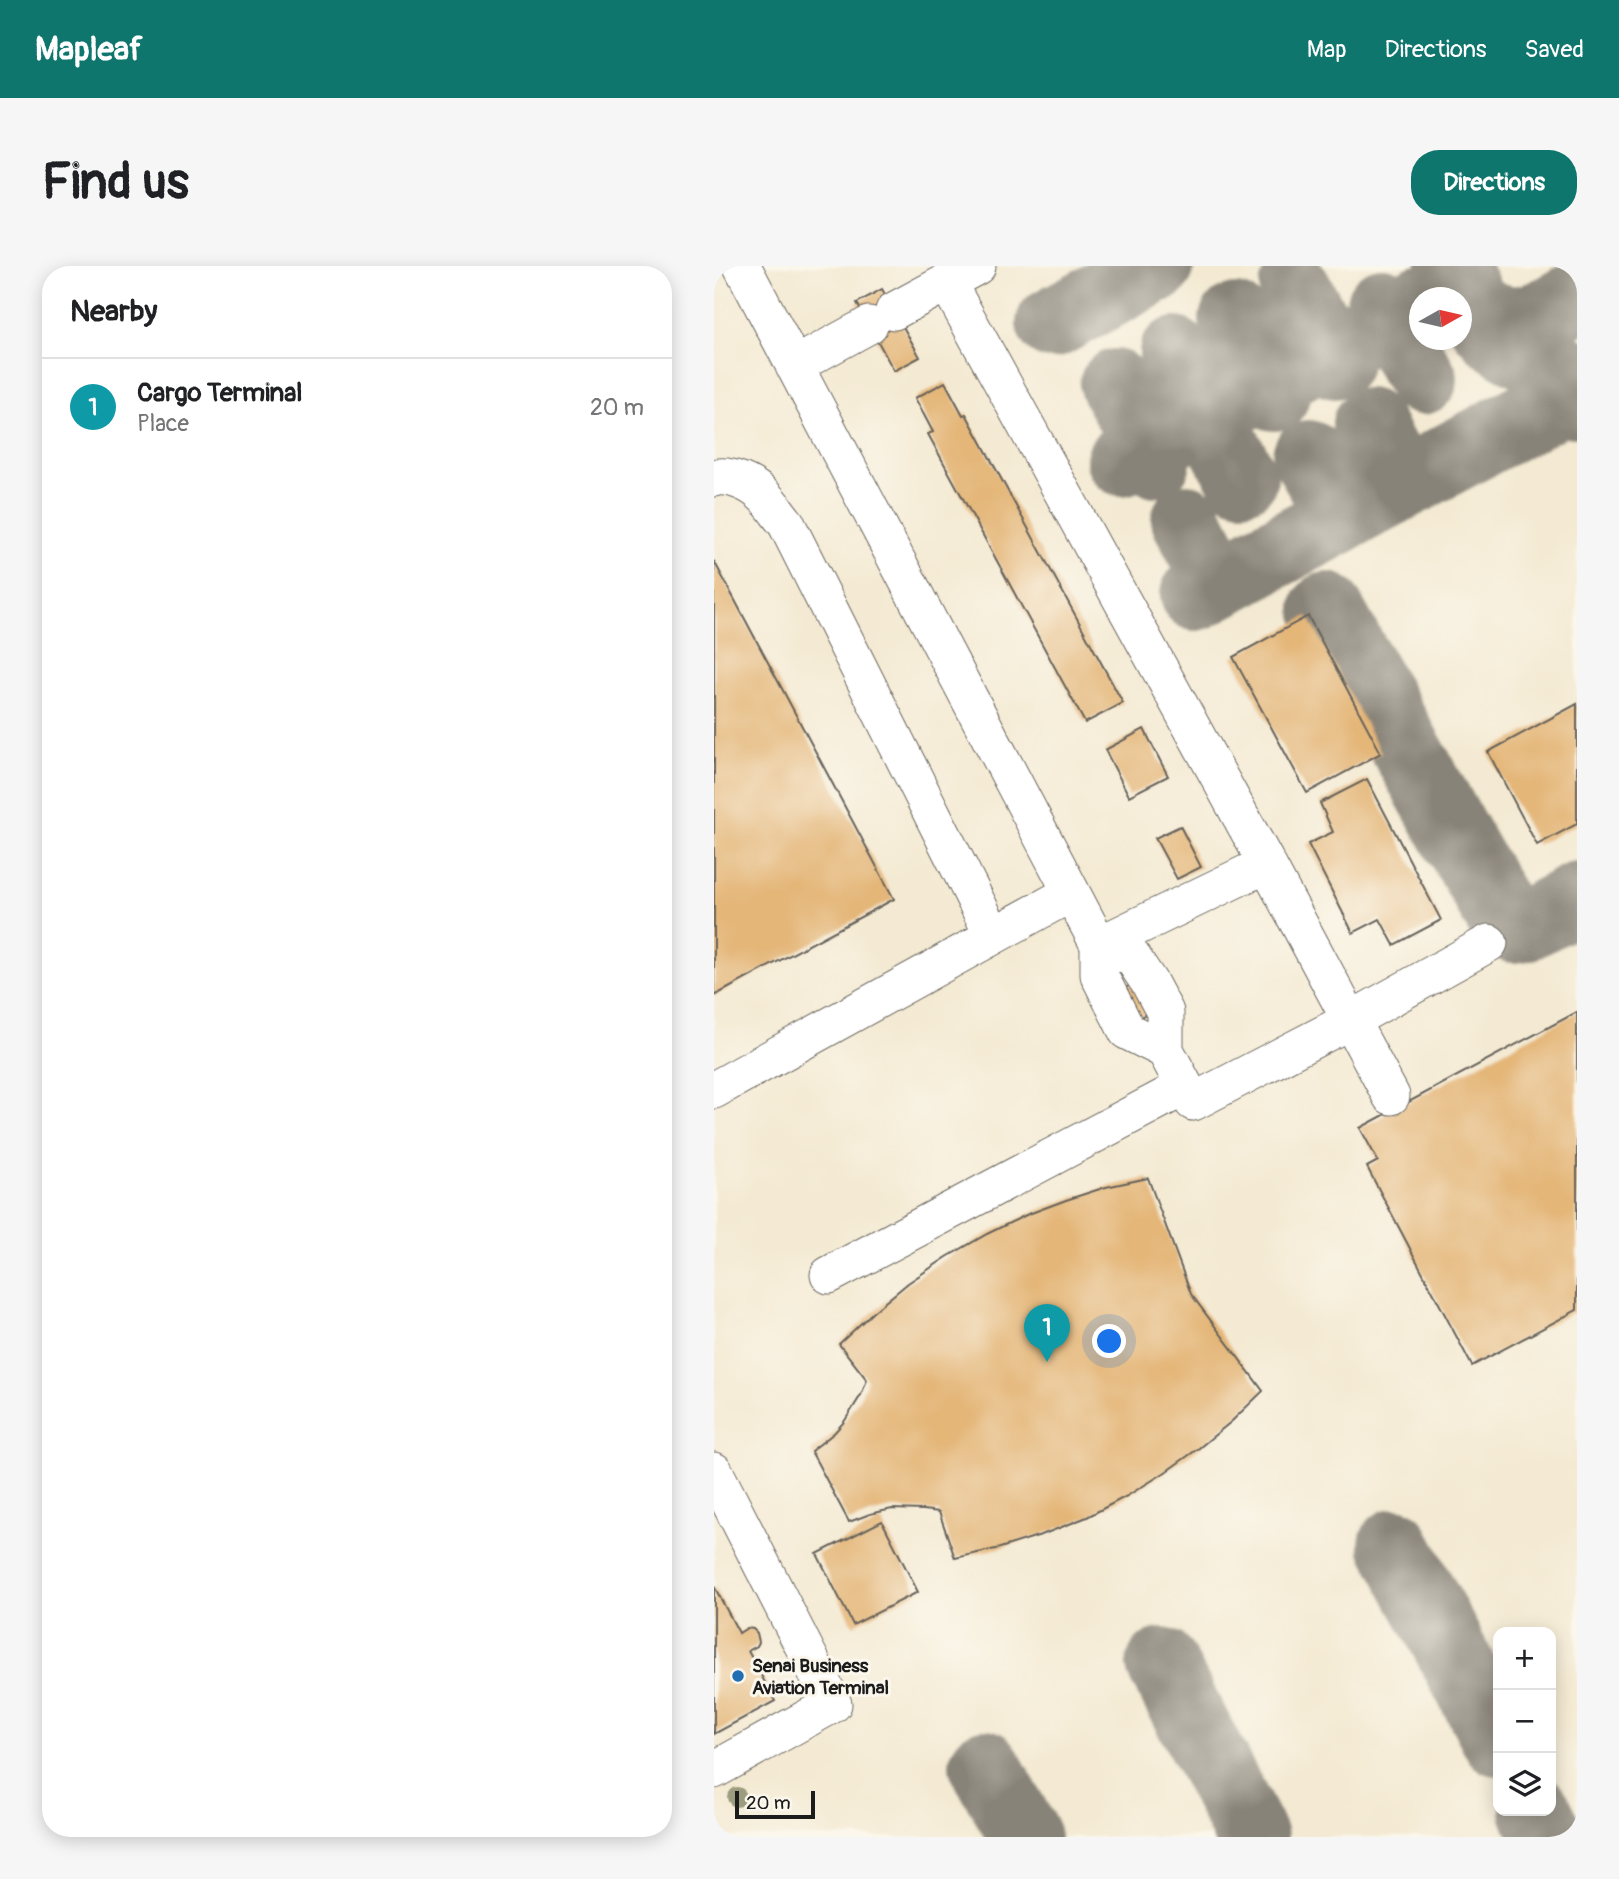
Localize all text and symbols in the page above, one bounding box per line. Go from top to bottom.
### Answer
text: Mapleaf [35,29,143,70]
text: Map [1307,35,1347,64]
text: Directions [1385,35,1486,64]
text: Saved [1524,35,1584,64]
button: Directions [1411,150,1577,215]
text: Find us [42,152,189,213]
north arrow [1409,287,1472,350]
text: Nearby [70,293,157,330]
text: Cargo Terminal [137,377,303,409]
text: 1 [89,393,98,422]
text: 20 m [590,393,644,422]
text: Place [137,409,189,438]
pin: 1 [1024,1304,1070,1362]
your location [1092,1324,1126,1358]
map controls [1493,1627,1556,1816]
button: + [1493,1627,1556,1690]
place label: Senai Business Aviation Terminal [752,1654,889,1700]
marker: Senai Business Aviation Terminal [730,1668,746,1684]
button: − [1493,1690,1556,1753]
button: layers [1493,1753,1556,1816]
scale bar [735,1788,816,1820]
text: 20 m [746,1791,791,1815]

